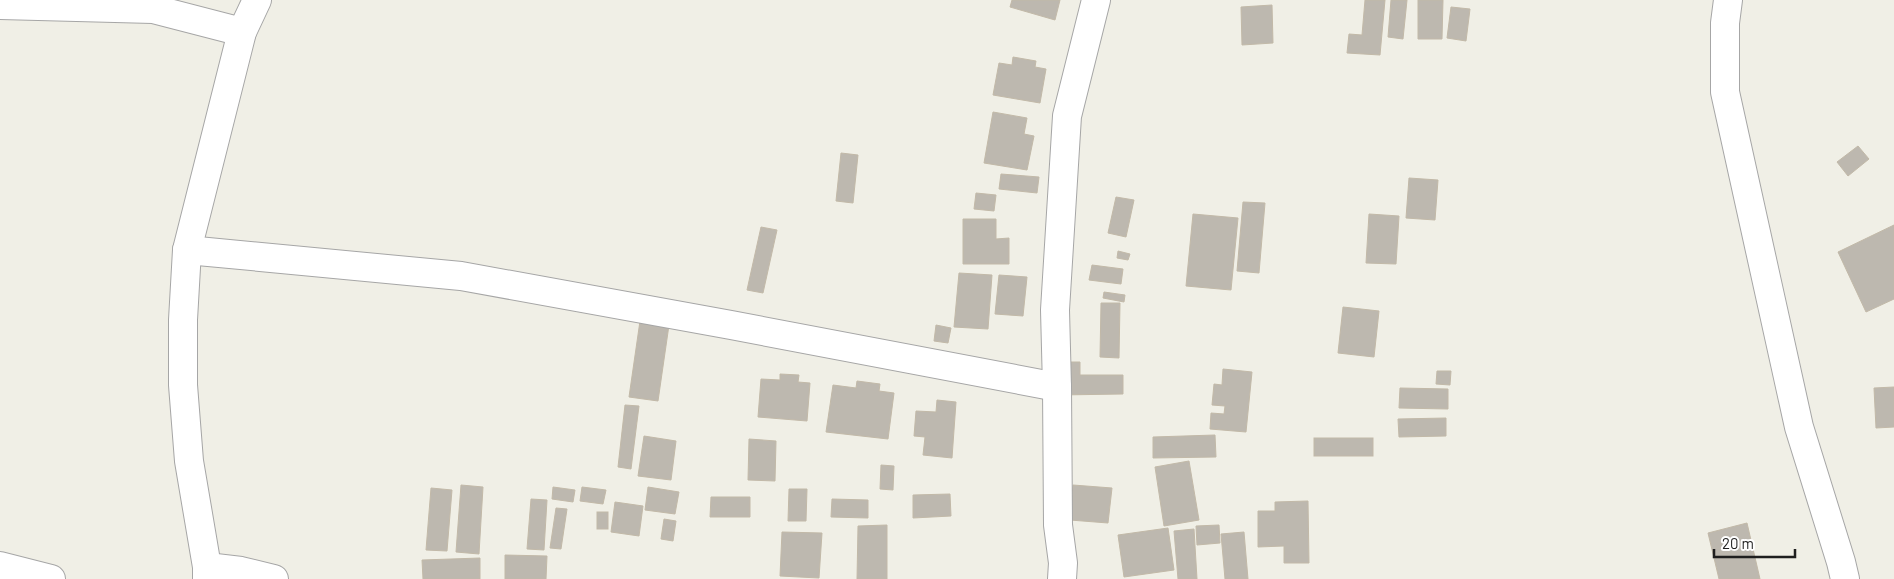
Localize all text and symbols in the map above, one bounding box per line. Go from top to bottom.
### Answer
scale bar [1714,526,1795,558]
text: 20 m [1722,534,1754,552]

